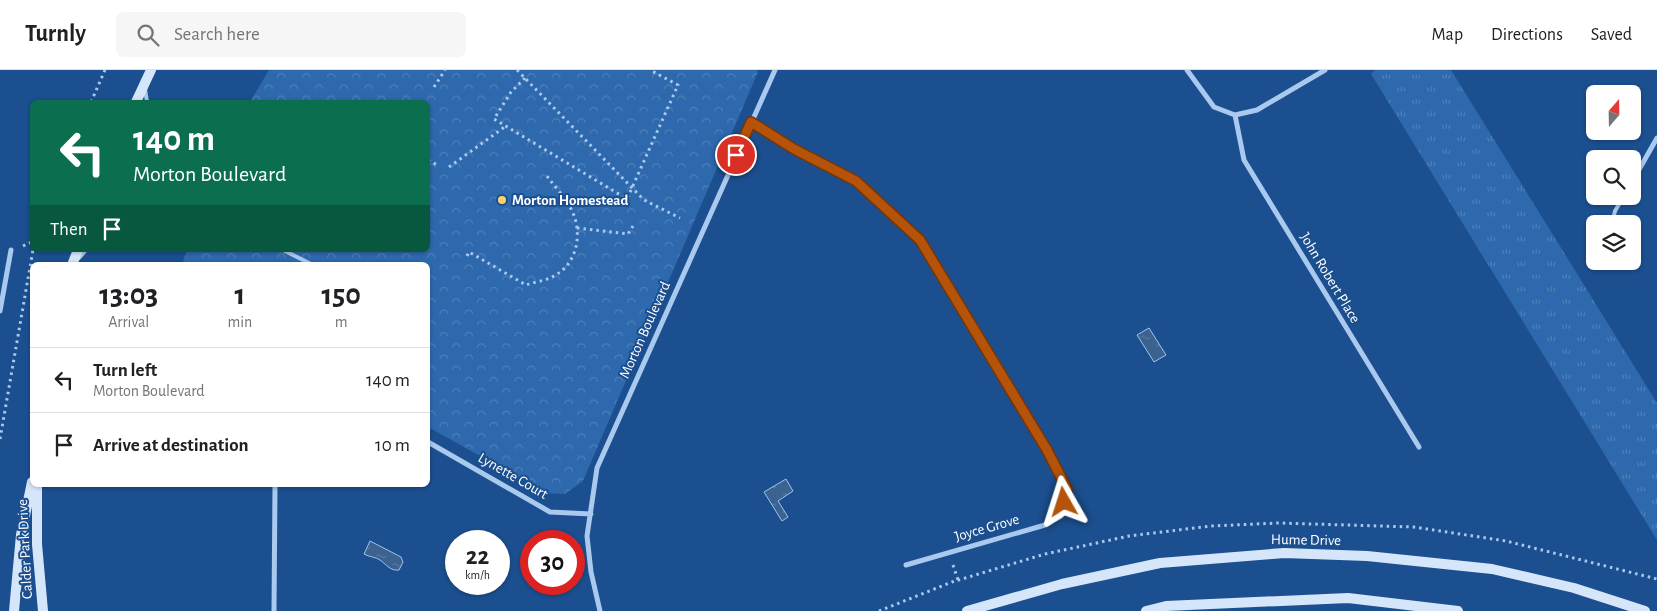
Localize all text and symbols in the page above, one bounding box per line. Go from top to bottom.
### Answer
search box [116,12,466,57]
icon: search [134,21,162,49]
text: Turnly [25,22,86,46]
text: Search here [174,25,260,44]
text: Map [1432,26,1463,44]
text: Directions [1491,26,1563,44]
text: Saved [1591,26,1632,44]
north arrow [1586,85,1641,140]
map controls [1586,85,1641,270]
icon: left [50,120,115,185]
text: 140 m [133,122,215,157]
pin [715,134,757,176]
icon: arrive [722,141,750,169]
button: search [1586,150,1641,205]
text: Morton Boulevard [133,163,286,185]
place label: Morton Homestead [512,193,628,208]
marker: Morton Homestead [496,194,508,206]
icon: arrive [98,215,126,243]
button: layers [1586,215,1641,270]
text: Then [50,220,88,239]
street label: John Robert Place [1297,230,1363,326]
street label: Morton Boulevard [617,279,673,381]
text: 13:03 [99,280,158,310]
text: 1 [234,280,245,310]
text: 150 [321,280,361,310]
text: Arrival [108,314,149,330]
text: min [227,314,252,330]
text: m [335,314,348,330]
text: Turn left [93,361,157,380]
icon: left [50,366,78,394]
text: 140 m [366,371,410,390]
text: Morton Boulevard [93,383,205,399]
icon: arrive [50,431,78,459]
text: Arrive at destination [93,436,249,455]
text: 10 m [375,436,410,455]
street label: Lynette Court [476,450,551,502]
position arrow [1037,475,1089,527]
street label: Calder Park Drive [15,499,35,599]
street label: Joyce Grove [953,512,1021,544]
speed limit sign: 30 [520,530,585,595]
street label: Hume Drive [1271,532,1341,548]
text: 22 [466,544,489,569]
text: km/h [465,569,490,581]

